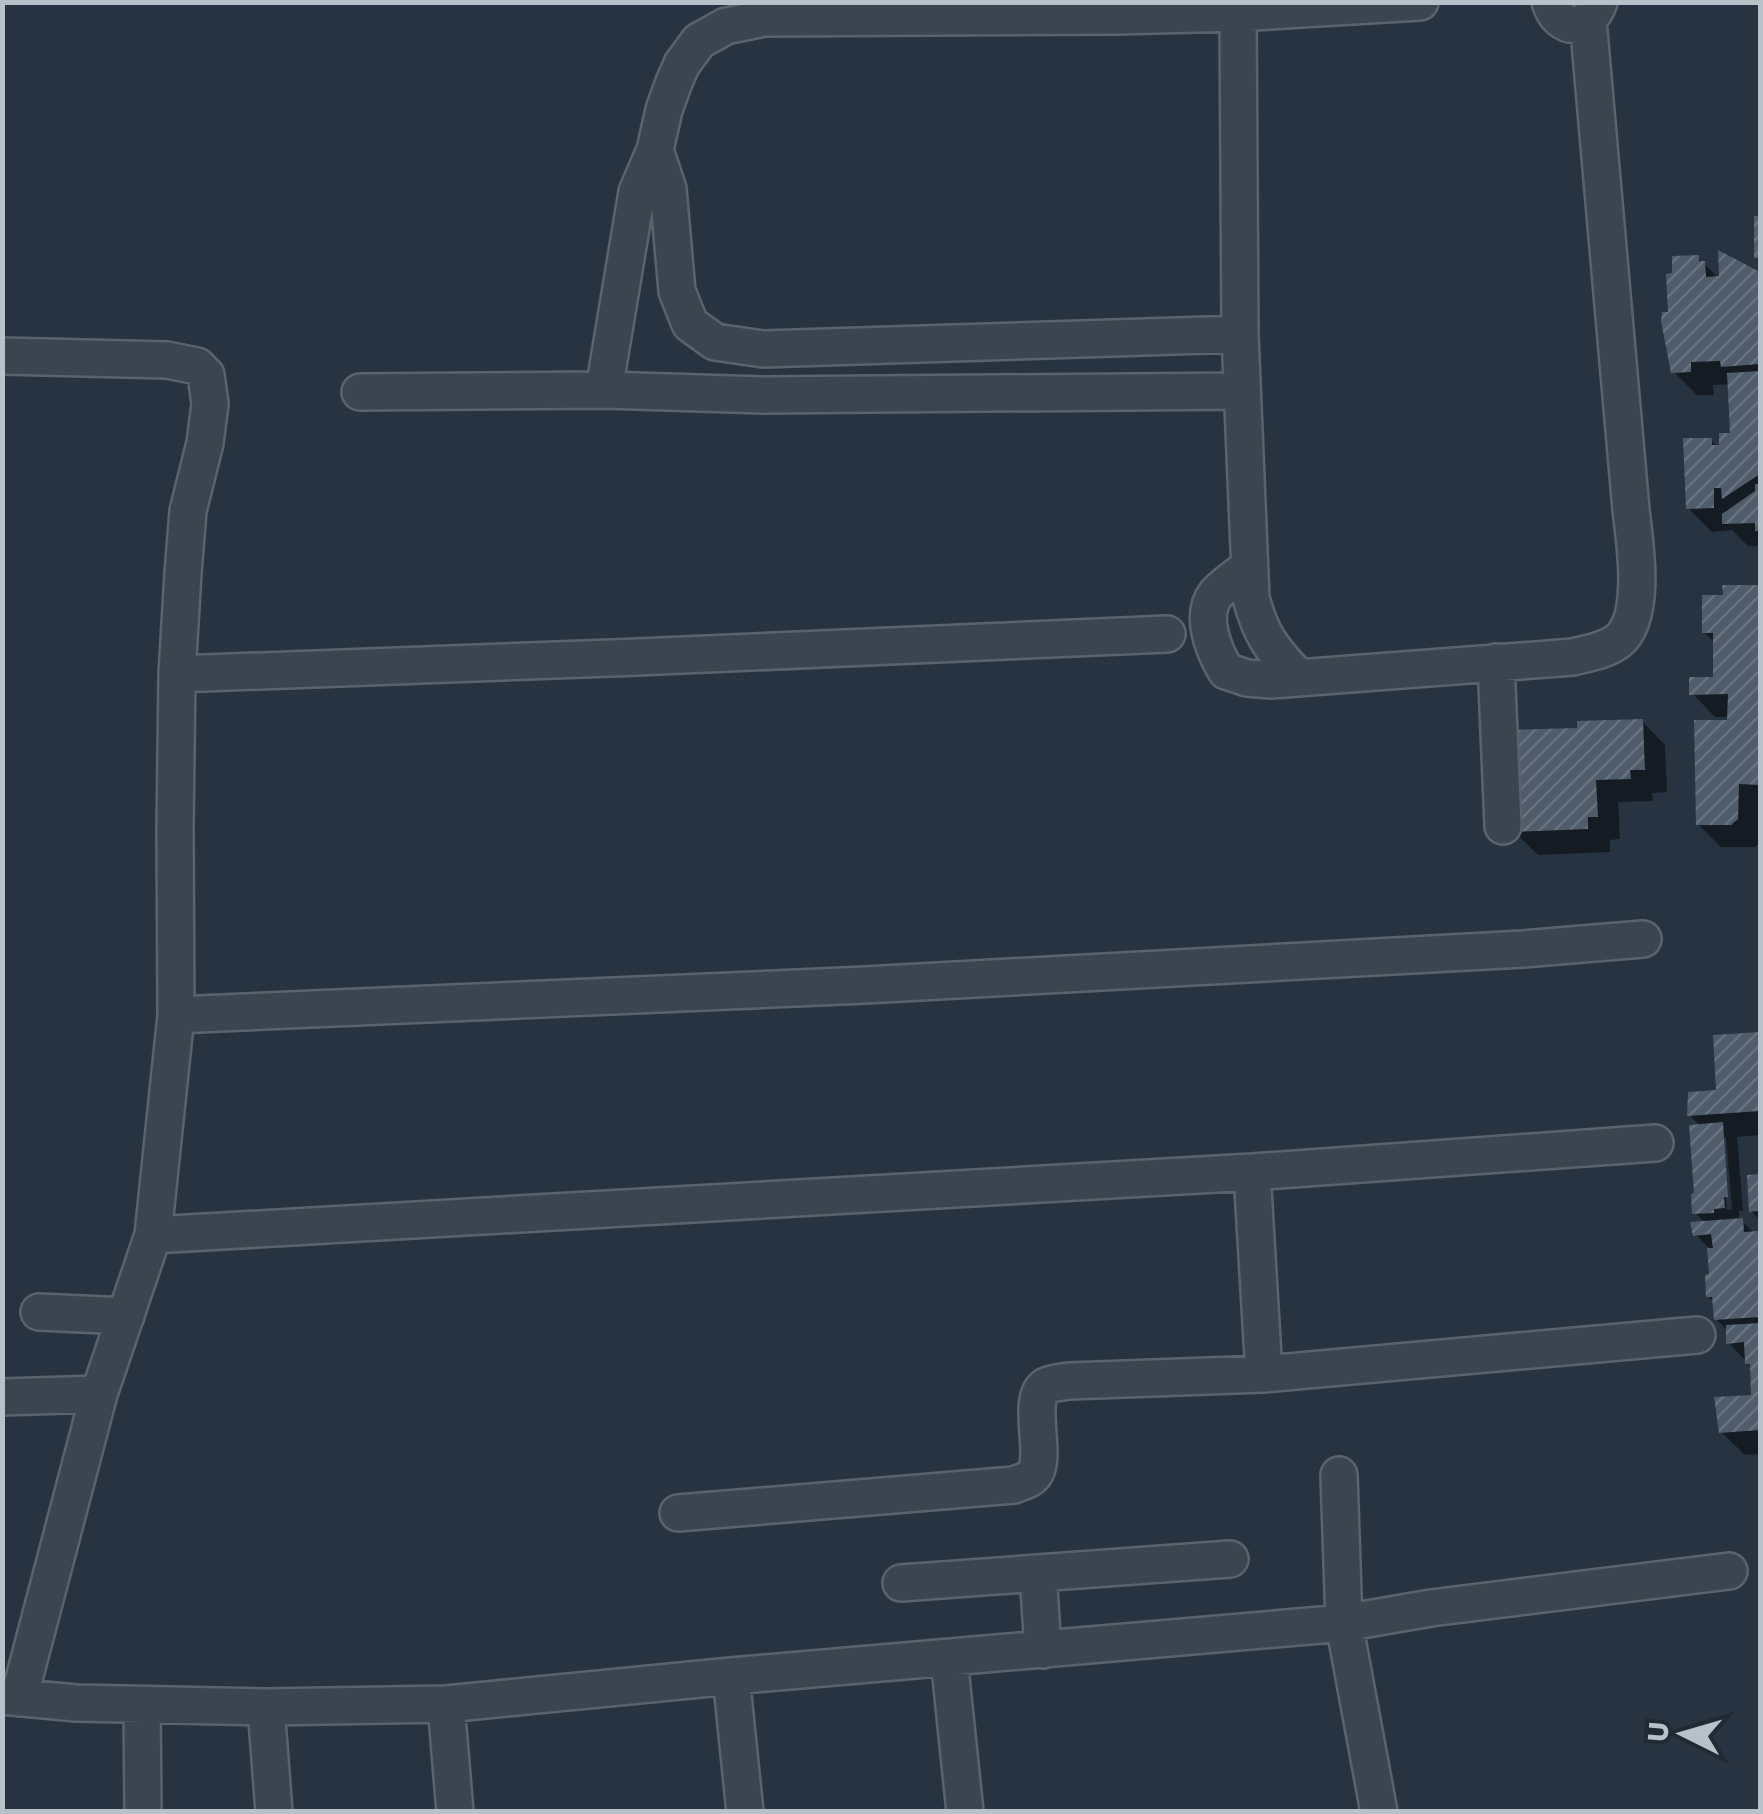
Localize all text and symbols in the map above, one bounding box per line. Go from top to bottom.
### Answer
north arrow [1633,1684,1733,1784]
text: U [1638,1720,1679,1743]

